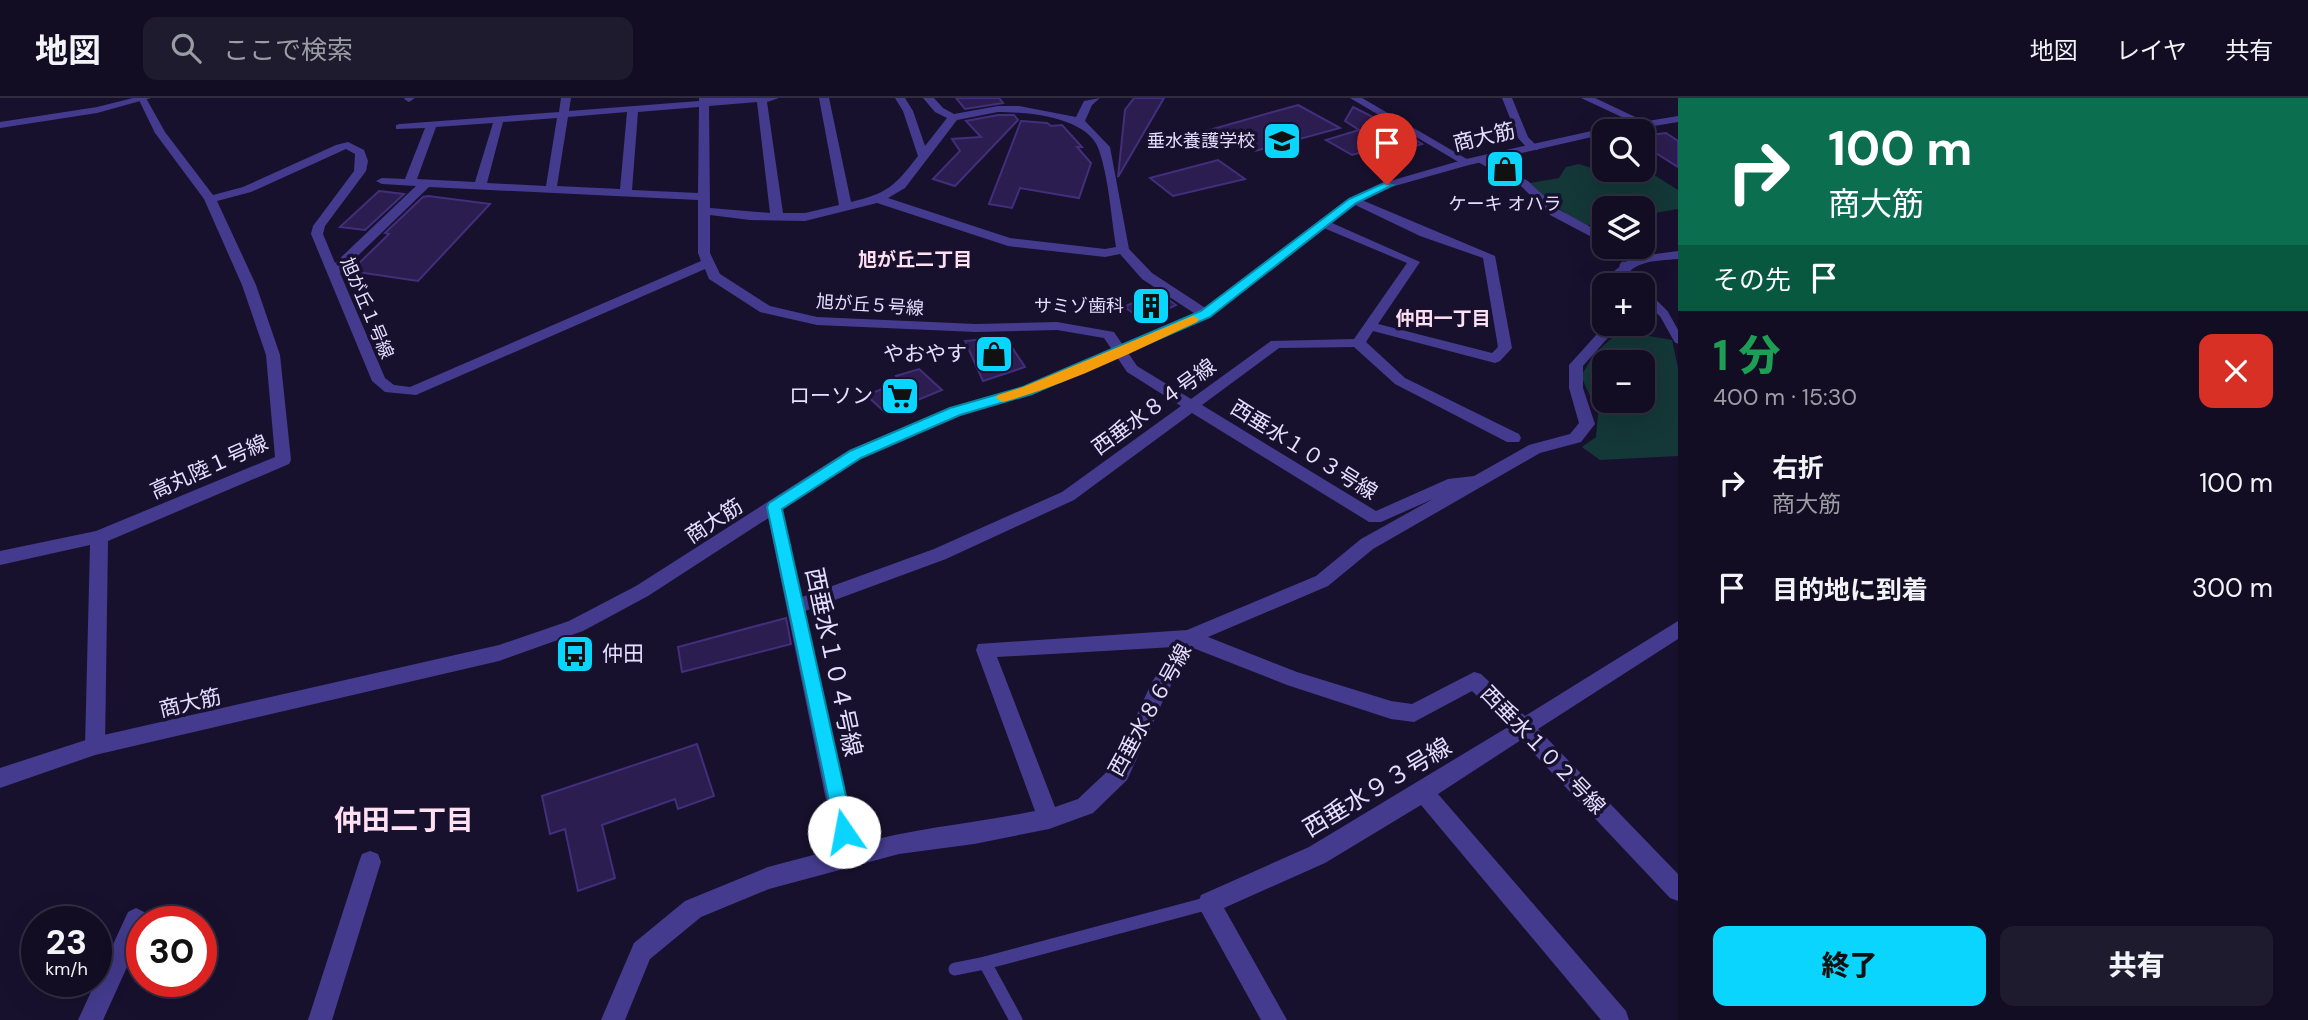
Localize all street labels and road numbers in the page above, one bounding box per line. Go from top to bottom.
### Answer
street label: 商大筋 [1450,116,1518,158]
street label: 旭が丘１号線 [335,254,399,362]
street label: 旭が丘５号線 [815,289,925,321]
street label: 西垂水８４号線 [1086,352,1222,462]
street label: 西垂水１０３号線 [1225,394,1383,506]
street label: 高丸陸１号線 [146,429,272,505]
street label: 商大筋 [680,492,748,550]
street label: 西垂水１０４号線 [799,565,869,759]
street label: 西垂水８６号線 [1102,639,1198,781]
street label: 西垂水１０２号線 [1475,680,1611,820]
street label: 商大筋 [156,682,224,724]
street label: 西垂水９３号線 [1297,730,1457,844]

